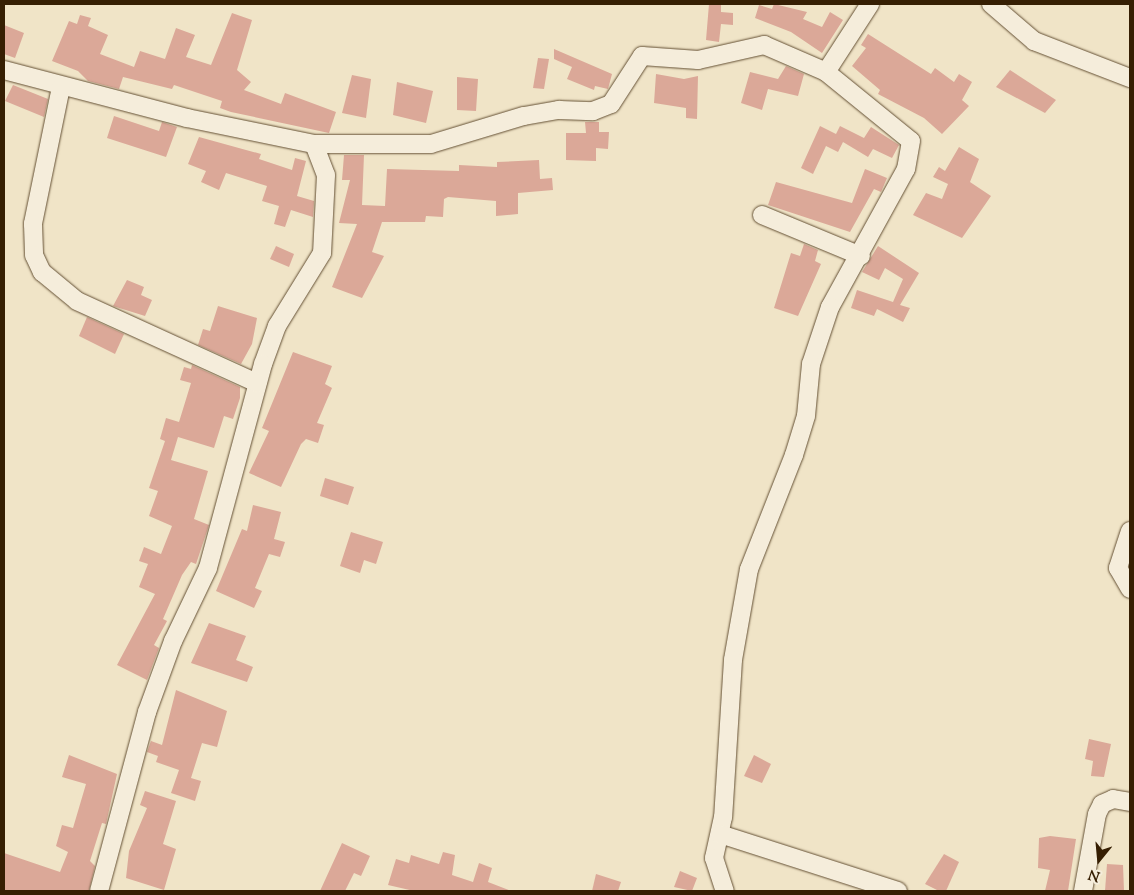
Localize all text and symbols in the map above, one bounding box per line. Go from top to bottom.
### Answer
north arrow [1074,835,1124,885]
text: N [1086,863,1103,886]

